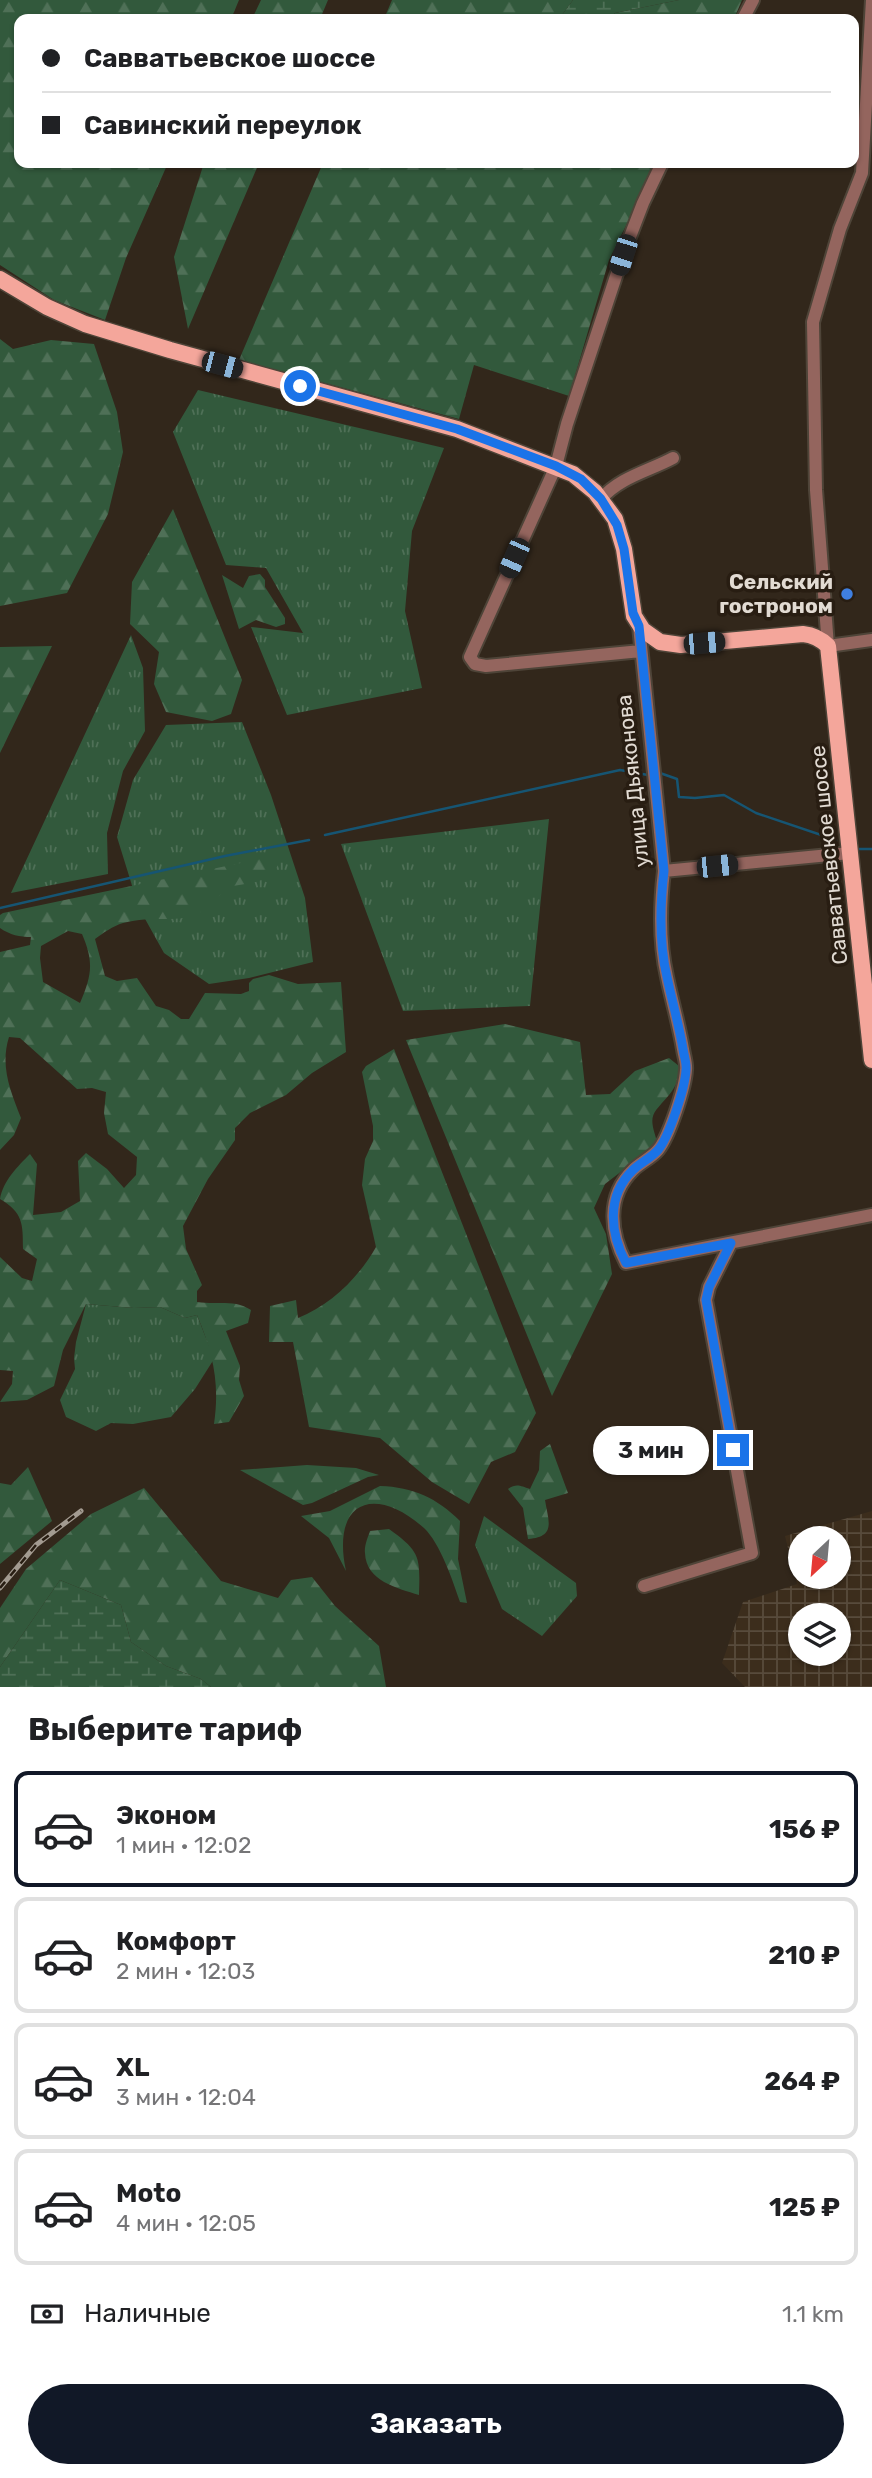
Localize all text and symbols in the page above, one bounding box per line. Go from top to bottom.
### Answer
text: Савватьевское шоссе [84,43,375,74]
text: Савинский переулок [84,110,362,141]
car [607,232,640,278]
car [199,349,246,381]
route start [284,370,316,402]
car [496,535,533,581]
place label: Сельский гостроном [719,569,833,618]
marker: Сельский гостроном [839,586,855,602]
car [683,631,726,655]
street label: улица Дьяконова [611,694,654,869]
street label: Савватьевское шоссе [805,744,852,966]
car [696,853,739,879]
callout: 3 мин [593,1426,708,1474]
route end [717,1434,749,1466]
text: 3 мин [618,1436,684,1464]
north arrow [788,1526,850,1589]
map controls [788,1526,851,1666]
button: layers [788,1603,851,1666]
text: Выберите тариф [28,1710,302,1748]
icon: car [32,1798,95,1861]
text: Эконом [116,1800,216,1831]
text: 156 ₽ [769,1814,840,1845]
text: 1 мин · 12:02 [116,1831,251,1859]
icon: car [32,1924,95,1987]
text: Комфорт [116,1926,236,1957]
text: 210 ₽ [768,1940,840,1971]
text: 2 мин · 12:03 [116,1957,255,1985]
icon: car [32,2050,95,2113]
text: XL [116,2052,149,2083]
text: 264 ₽ [764,2066,840,2097]
text: 3 мин · 12:04 [116,2083,256,2111]
icon: car [32,2176,95,2239]
text: Moto [116,2178,181,2209]
text: 125 ₽ [769,2192,840,2223]
text: 4 мин · 12:05 [116,2209,256,2237]
icon: cash [28,2295,66,2333]
text: Наличные [84,2298,211,2329]
text: 1.1 km [782,2300,844,2328]
button: Заказать [28,2384,844,2464]

